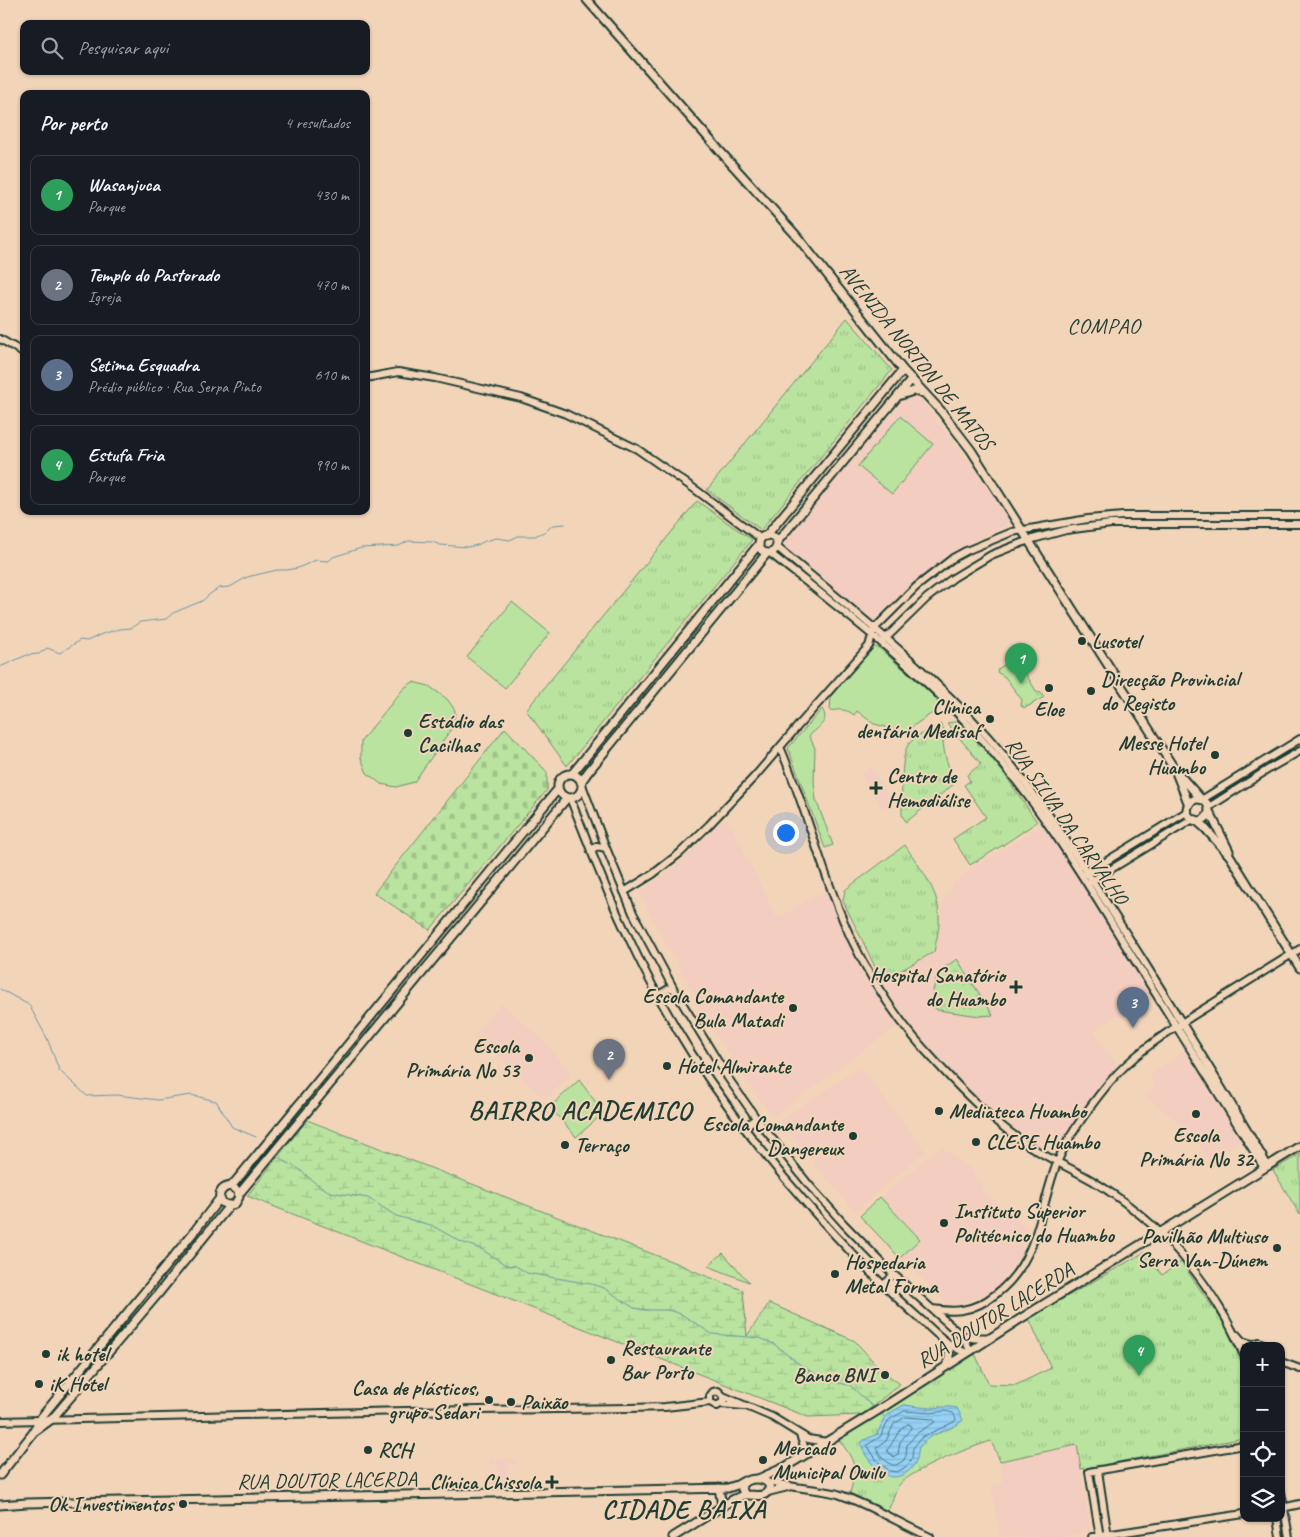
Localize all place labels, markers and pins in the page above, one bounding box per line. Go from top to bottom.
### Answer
place label: Lusotel [1092,628,1145,654]
marker: Lusotel [1076,635,1088,647]
pin: 1 [1005,643,1037,684]
place label: Direcção Provincial do Registo [1101,666,1243,716]
marker: Eloe [1043,682,1055,694]
marker: Direcção Provincial do Registo [1085,685,1097,697]
place label: Clínica dentária Medisaf [856,694,985,744]
place label: Eloe [1034,696,1066,722]
place label: Estádio das Cacilhas [418,708,505,758]
marker: Clínica dentária Medisaf [984,713,996,725]
marker: Estádio das Cacilhas [402,727,414,739]
place label: Messe Hotel Huambo [1118,730,1209,780]
marker: Messe Hotel Huambo [1209,749,1221,761]
place label: Centro de Hemodiálise [887,763,972,813]
marker: Centro de Hemodiálise [869,781,883,795]
place label: Hospital Sanatório do Huambo [870,962,1007,1012]
marker: Hospital Sanatório do Huambo [1009,980,1023,994]
place label: Escola Comandante Bula Matadi [643,983,786,1033]
pin: 3 [1117,987,1149,1028]
marker: Escola Comandante Bula Matadi [787,1002,799,1014]
place label: Escola Primária No 53 [406,1033,522,1083]
pin: 2 [593,1039,625,1080]
marker: Escola Primária No 53 [523,1052,535,1064]
place label: Hotel Almirante [677,1053,792,1079]
marker: Hotel Almirante [661,1060,673,1072]
place label: Mediateca Huambo [949,1098,1089,1124]
marker: Mediateca Huambo [933,1105,945,1117]
marker: Escola Primária No 32 [1190,1108,1202,1120]
place label: Escola Comandante Dangereux [703,1111,845,1161]
place label: Escola Primária No 32 [1139,1122,1255,1172]
place label: CLESE Huambo [986,1129,1101,1155]
marker: Escola Comandante Dangereux [847,1130,859,1142]
place label: Terraço [575,1132,630,1158]
marker: CLESE Huambo [970,1136,982,1148]
marker: Terraço [559,1139,571,1151]
place label: Instituto Superior Politécnico do Huambo [954,1198,1115,1248]
marker: Instituto Superior Politécnico do Huambo [938,1217,950,1229]
place label: Pavilhão Multiuso Serra Van-Dúnem [1137,1223,1269,1273]
marker: Pavilhão Multiuso Serra Van-Dúnem [1271,1242,1283,1254]
place label: Hospedaria Metal Forma [845,1249,939,1299]
marker: Hospedaria Metal Forma [829,1268,841,1280]
place label: Restaurante Bar Porto [621,1335,712,1385]
pin: 4 [1123,1335,1155,1376]
place label: ik hotel [56,1341,112,1367]
marker: ik hotel [40,1348,52,1360]
marker: Restaurante Bar Porto [605,1354,617,1366]
place label: Banco BNI [793,1362,879,1388]
marker: Banco BNI [879,1369,891,1381]
place label: iK Hotel [49,1371,110,1397]
place label: Casa de plásticos, grupo Sedari [352,1375,482,1425]
marker: iK Hotel [33,1378,45,1390]
place label: Paixão [521,1389,569,1415]
marker: Casa de plásticos, grupo Sedari [483,1394,495,1406]
marker: Paixão [505,1396,517,1408]
place label: Mercado Municipal Owilu [773,1435,887,1485]
place label: RCH [378,1437,416,1463]
marker: RCH [362,1444,374,1456]
marker: Mercado Municipal Owilu [757,1454,769,1466]
place label: Clínica Chissola [430,1469,542,1495]
marker: Clínica Chissola [545,1475,559,1489]
place label: Ok Investimentos [48,1491,176,1517]
marker: Ok Investimentos [177,1498,189,1510]

